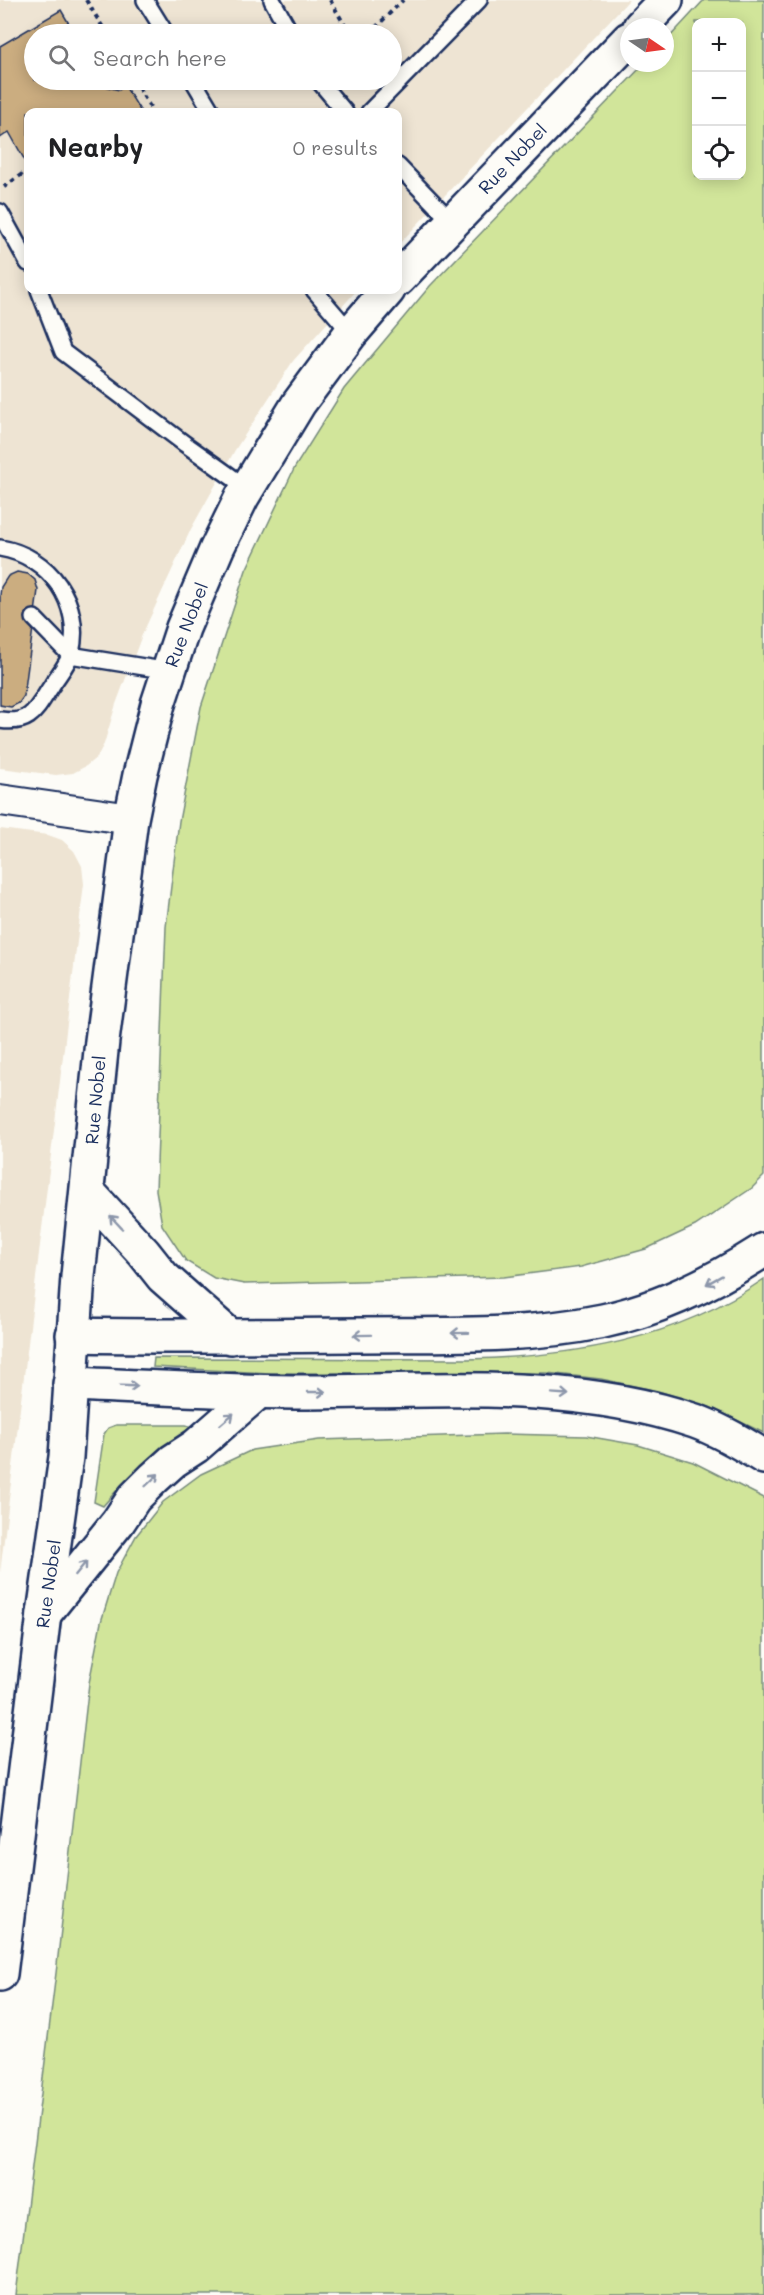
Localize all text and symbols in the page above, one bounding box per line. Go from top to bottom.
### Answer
north arrow [620,18,674,72]
map controls [692,18,746,180]
button: + [692,18,746,72]
search box [24,24,402,90]
icon: search [45,41,78,74]
text: Search here [93,43,227,72]
button: − [692,72,746,126]
street label: Rue Nobel [473,118,552,199]
button: locate [692,126,746,180]
text: Nearby [48,130,143,164]
text: 0 results [293,134,378,160]
street label: Rue Nobel [159,579,213,671]
street label: Rue Nobel [79,1054,111,1145]
one-way arrow [109,1215,123,1230]
one-way arrow [706,1274,723,1286]
one-way arrow [450,1327,470,1339]
one-way arrow [353,1329,373,1340]
one-way arrow [118,1381,138,1392]
one-way arrow [306,1386,326,1398]
one-way arrow [550,1389,570,1400]
one-way arrow [219,1412,234,1426]
one-way arrow [145,1472,160,1487]
street label: Rue Nobel [30,1538,66,1630]
one-way arrow [74,1560,87,1576]

